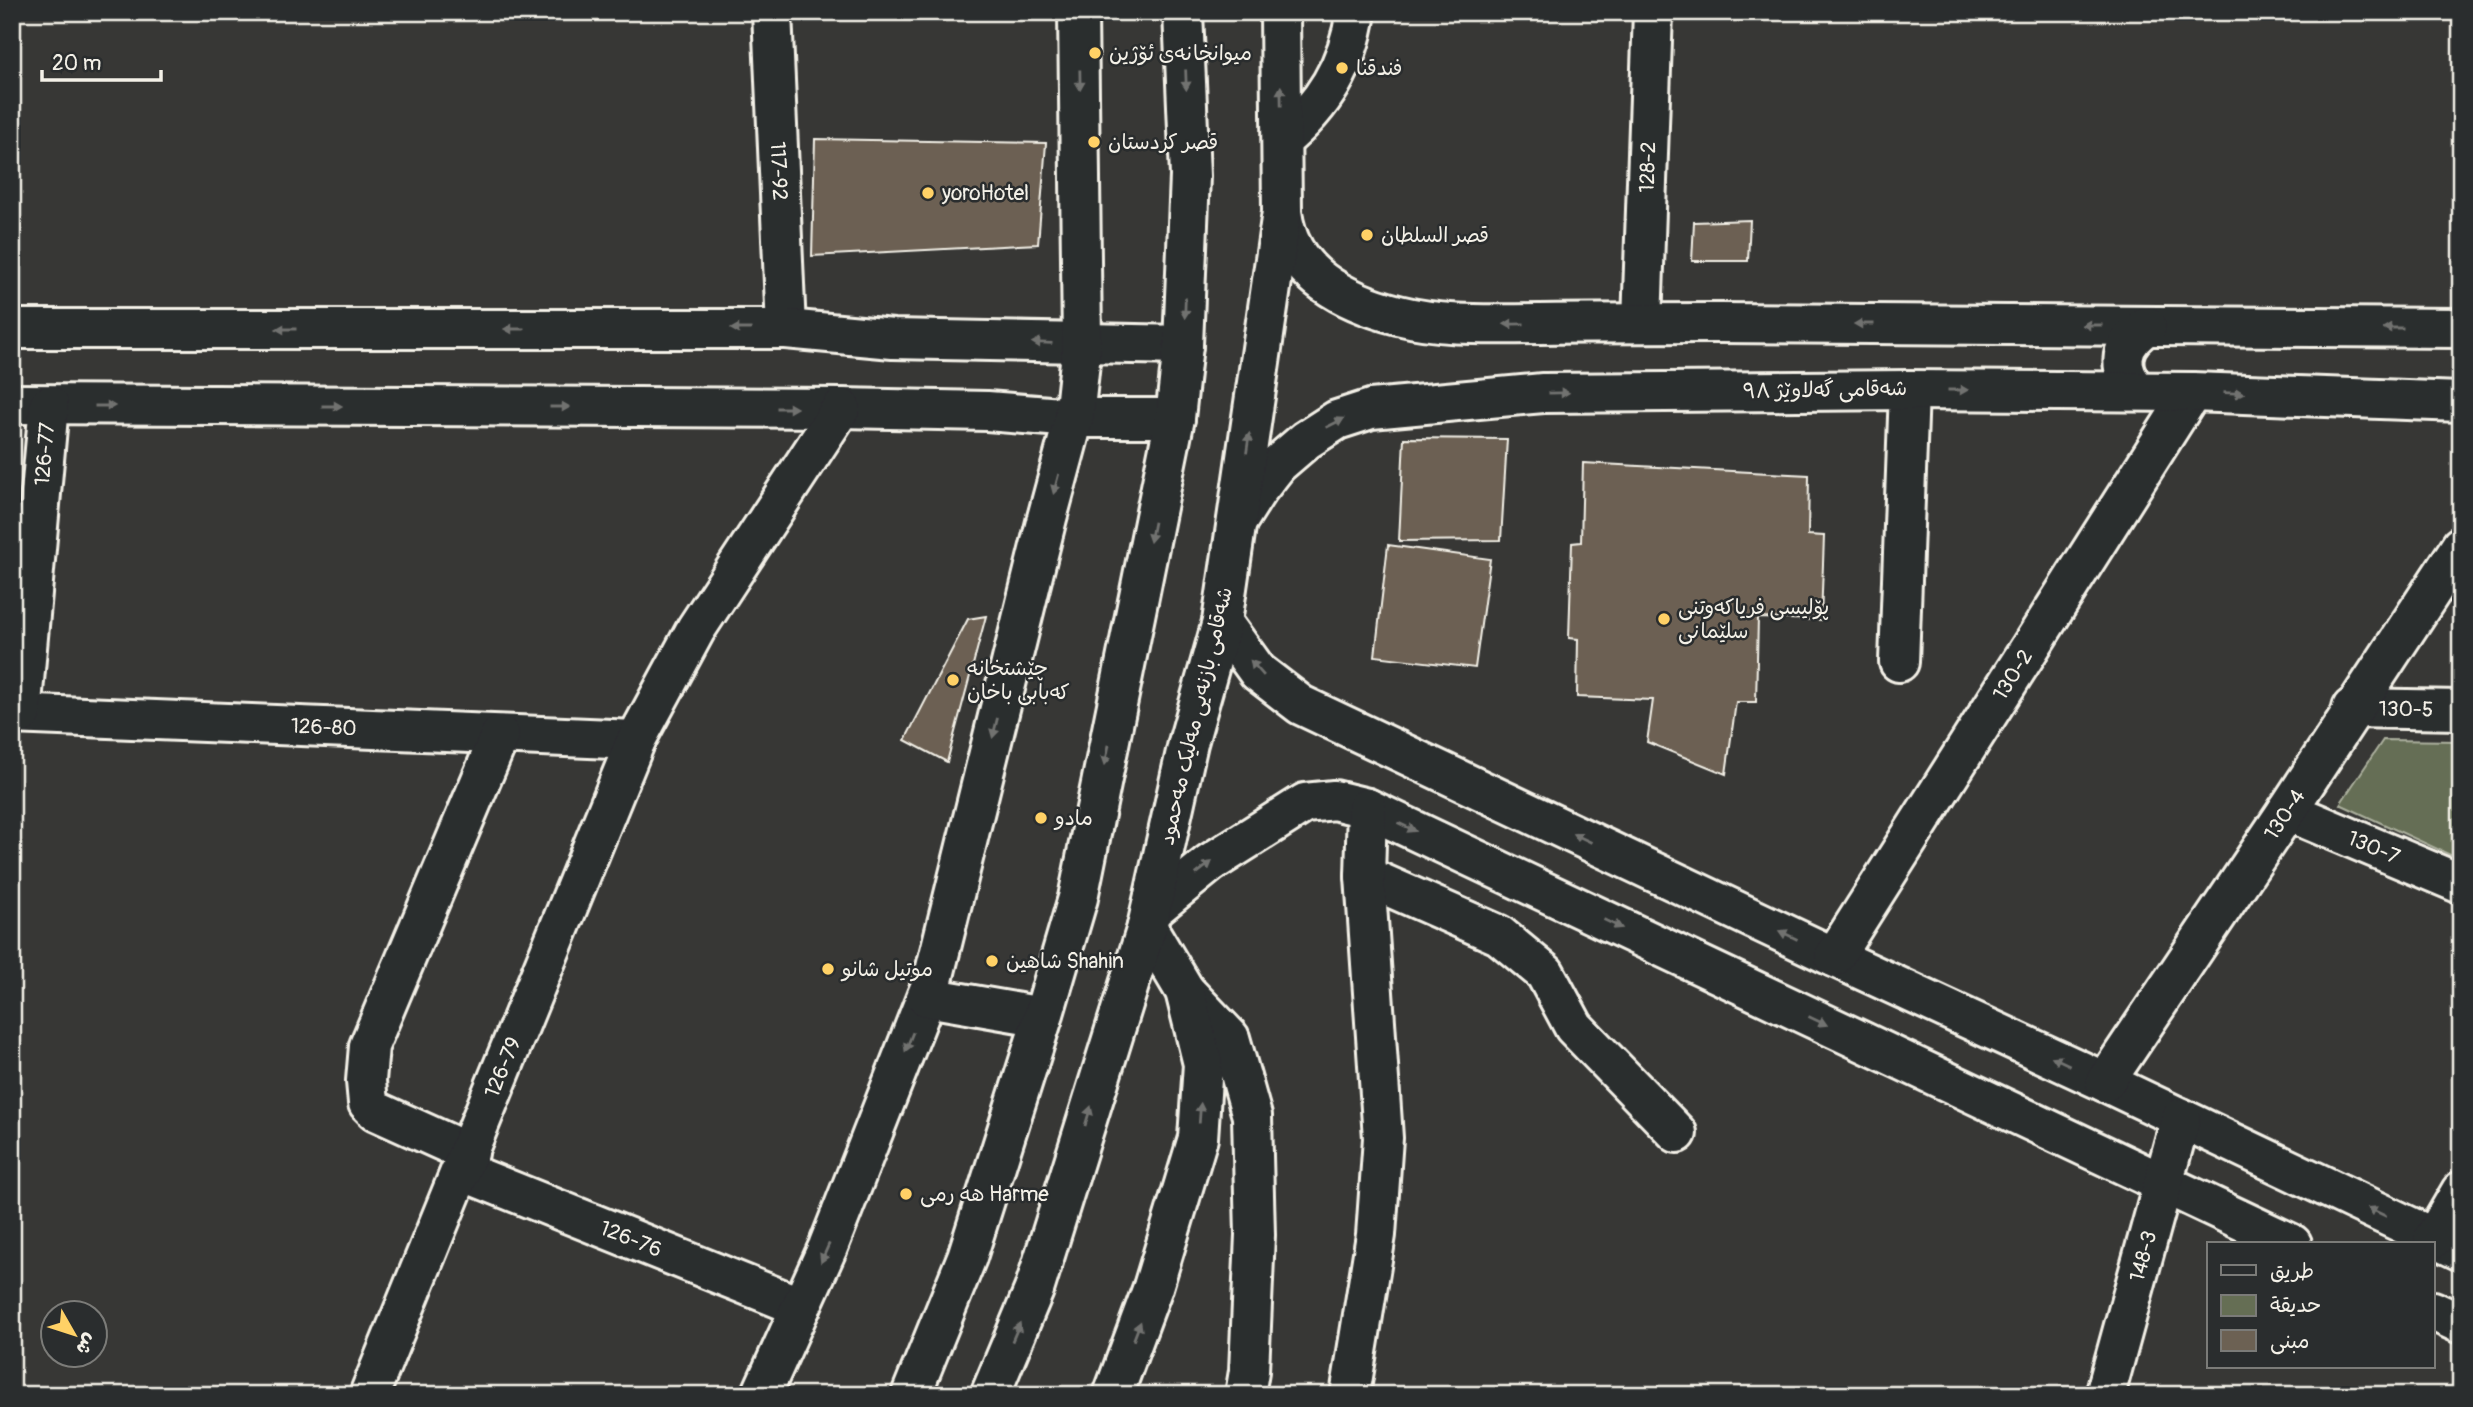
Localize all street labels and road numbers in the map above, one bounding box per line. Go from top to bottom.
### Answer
street label: 117-92 [764,141,794,201]
street label: 128-2 [1633,141,1662,193]
street label: شەقامی گەلاوێژ ٩٨ [1743,375,1907,405]
street label: 126-77 [28,421,61,487]
street label: شەقامی بازنەیی مەلیک مەحمود [1153,584,1239,848]
street label: 130-2 [1987,644,2039,705]
street label: 130-5 [2378,695,2434,723]
street label: 126-80 [290,712,357,742]
street label: 130-4 [2258,784,2311,845]
street label: 130-7 [2343,824,2404,870]
street label: 126-79 [478,1033,527,1101]
street label: 126-76 [596,1214,666,1263]
street label: 148-3 [2123,1228,2163,1285]

